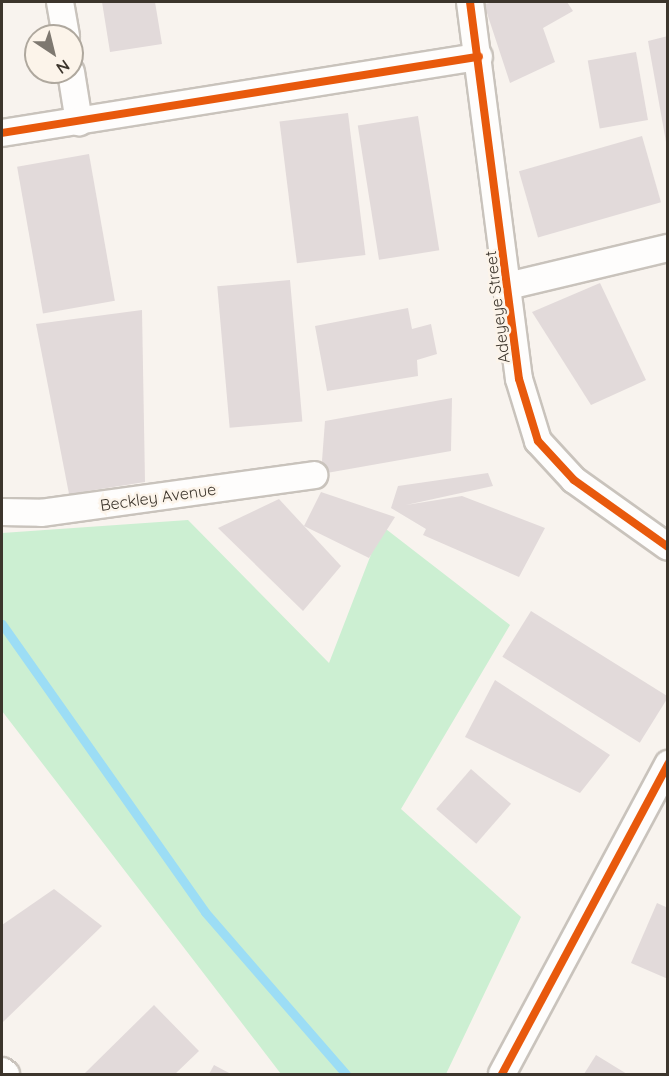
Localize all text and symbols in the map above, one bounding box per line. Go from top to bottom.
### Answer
north arrow [24,24,84,84]
text: N [53,56,74,79]
street label: Adeyeye Street [481,250,513,364]
street label: Beckley Avenue [99,479,217,515]

